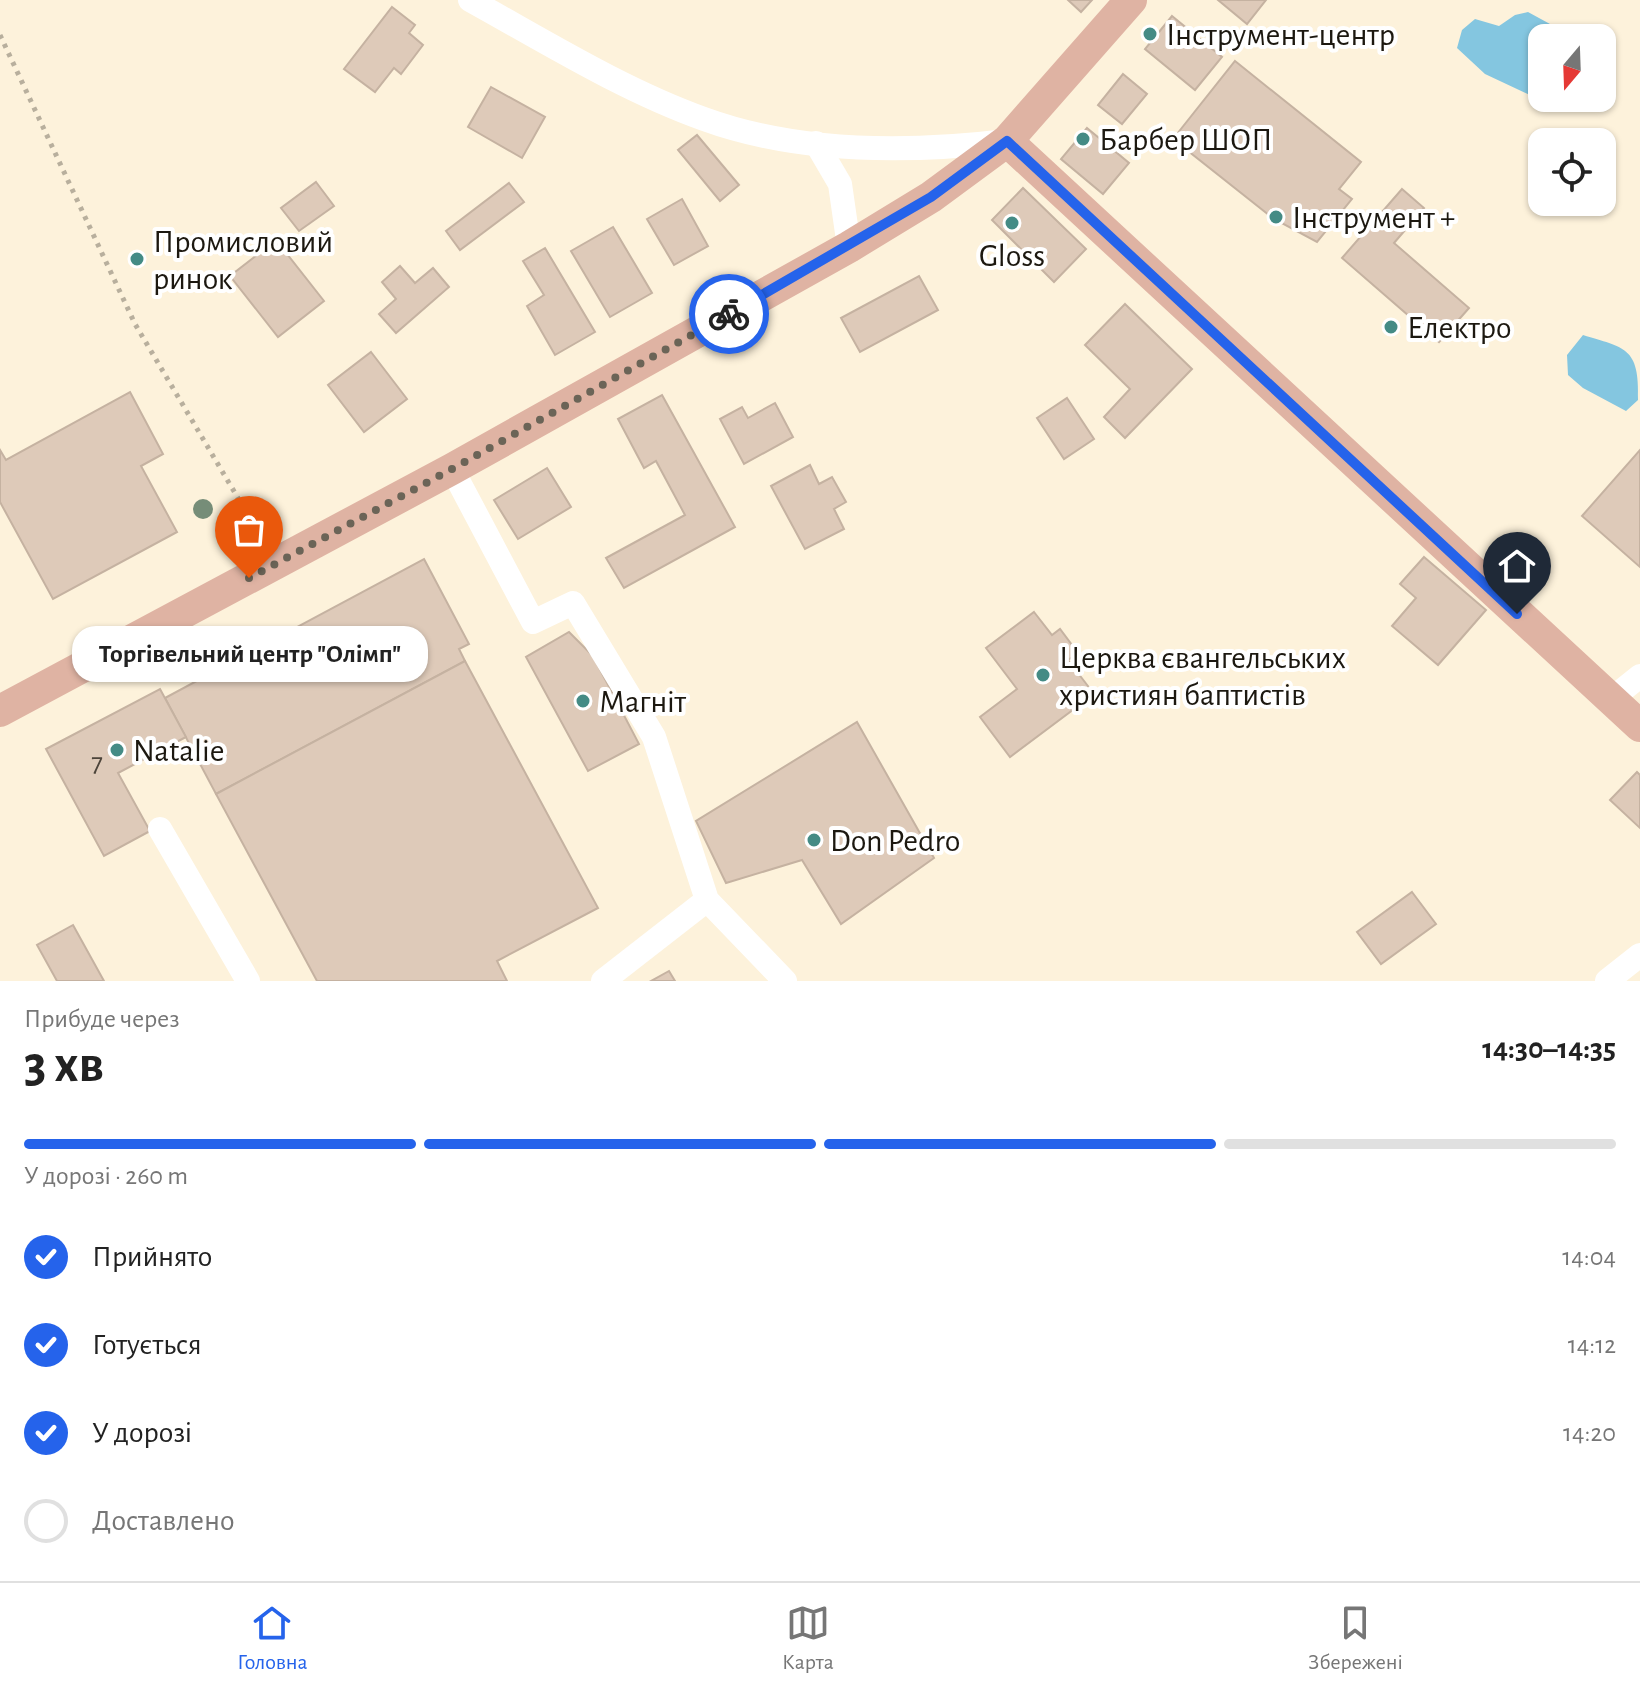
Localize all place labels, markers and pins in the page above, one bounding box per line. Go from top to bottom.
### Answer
place label: Інструмент-центр [1166,19,1395,51]
marker: Інструмент-центр [1141,25,1159,43]
place label: Барбер ШОП [1099,124,1272,156]
marker: Барбер ШОП [1074,130,1092,148]
place label: Інструмент + [1292,202,1455,234]
marker: Інструмент + [1267,208,1285,226]
marker: Gloss [1003,214,1021,232]
place label: Промисловий ринок [153,226,333,295]
place label: Gloss [979,240,1045,272]
marker: Промисловий ринок [128,250,146,268]
place label: Електро [1407,312,1511,344]
marker: Електро [1382,318,1400,336]
pin [215,496,283,578]
pin [1483,532,1551,614]
callout: Торгівельний центр "Олімп" [71,626,427,682]
place label: Церква євангельських християн баптистів [1059,642,1346,711]
marker: Церква євангельських християн баптистів [1034,666,1052,684]
place label: Магніт [599,686,686,718]
marker: Магніт [574,692,592,710]
place label: Natalie [133,735,224,767]
marker: Natalie [108,741,126,759]
place label: Don Pedro [830,825,961,857]
marker: Don Pedro [805,831,823,849]

